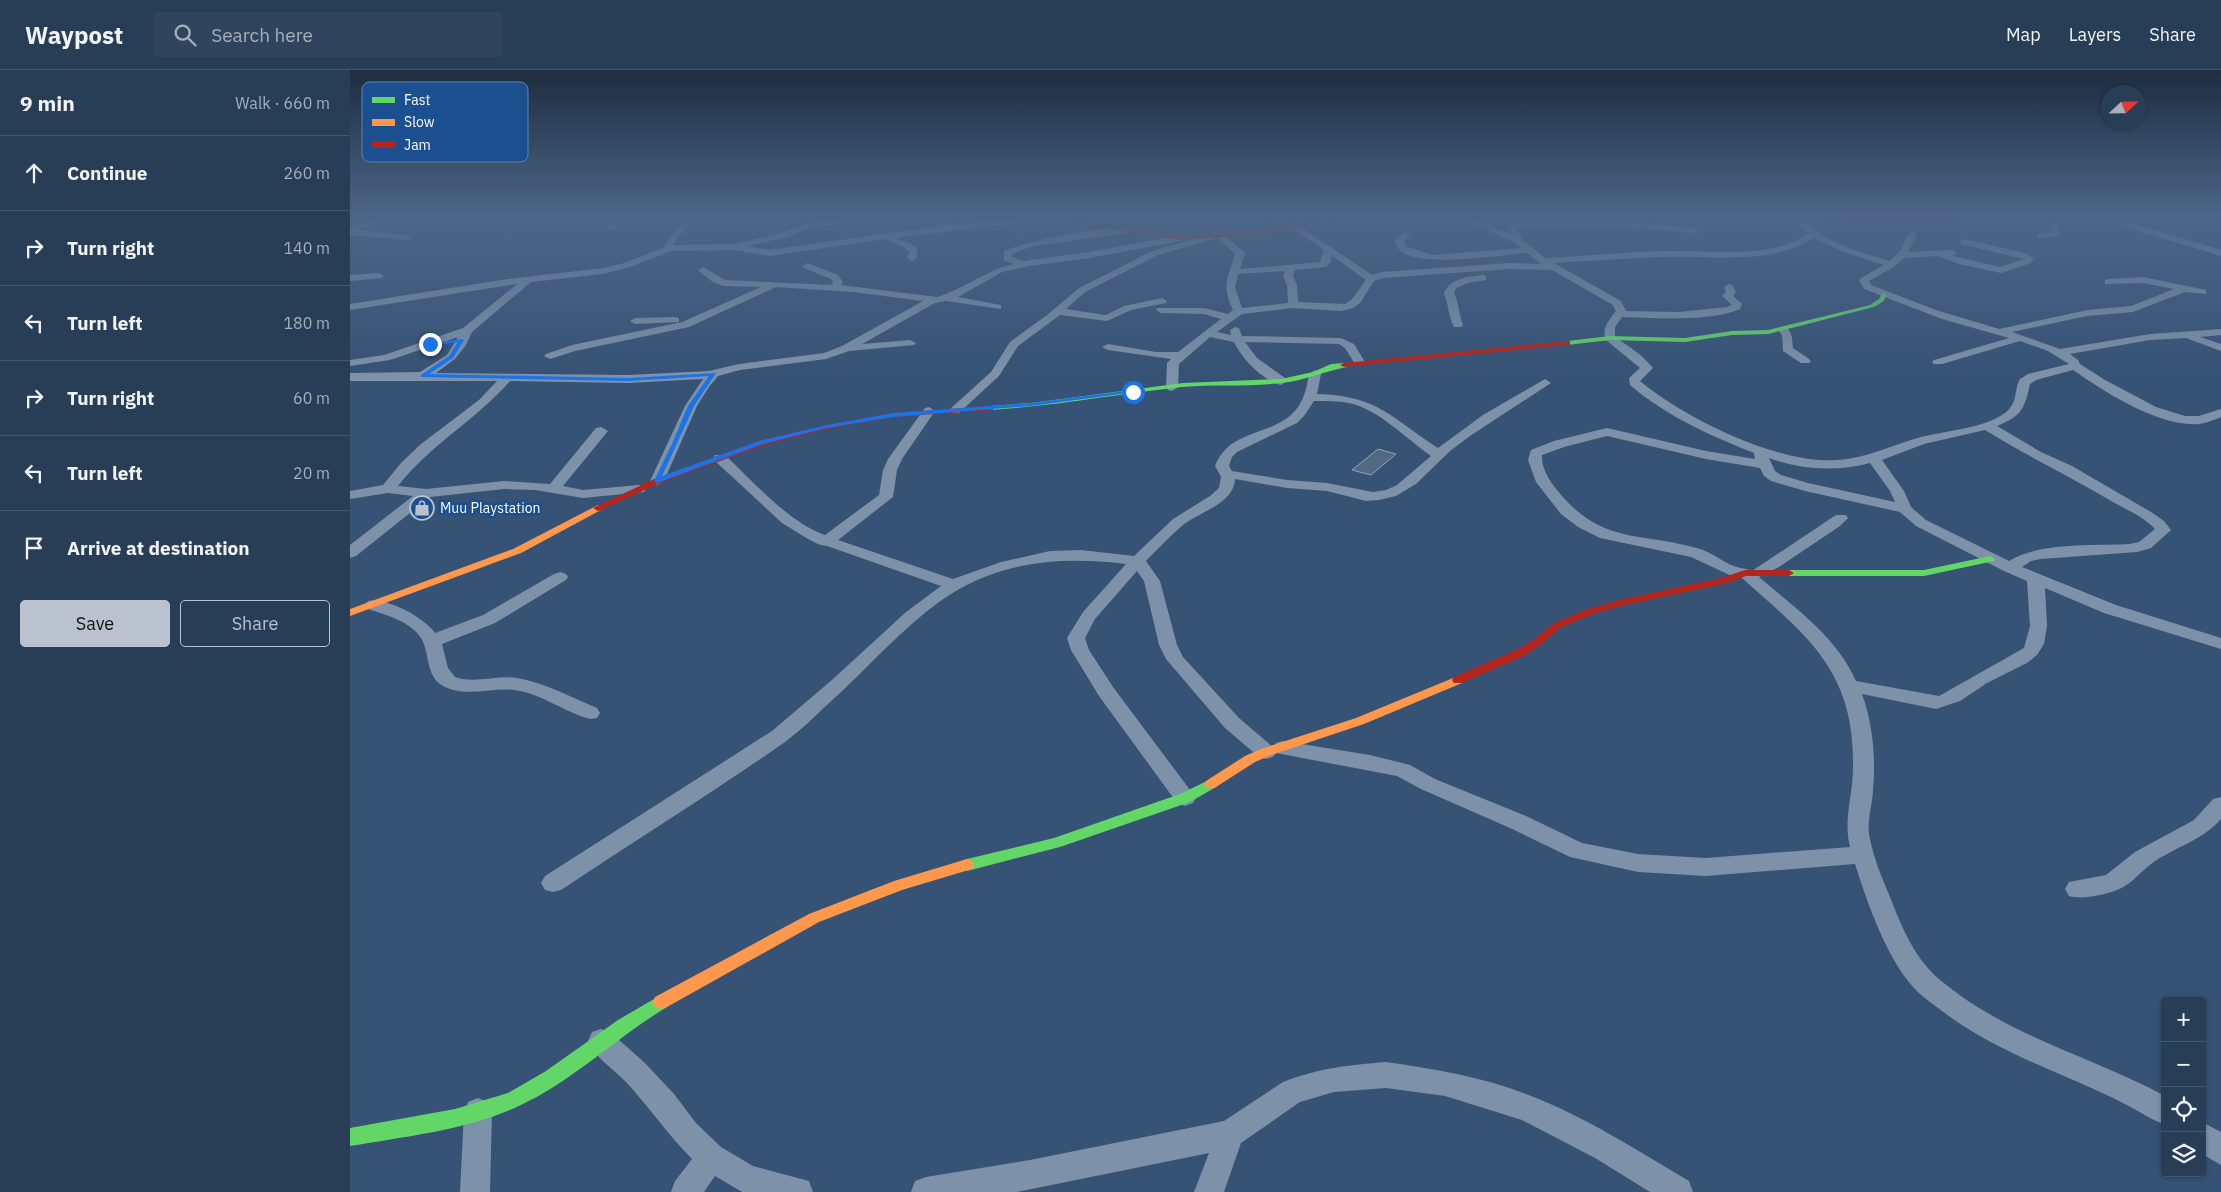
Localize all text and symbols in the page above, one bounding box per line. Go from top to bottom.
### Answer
search box [153,12,503,57]
text: Waypost [25,19,123,51]
icon: search [171,21,199,49]
text: Search here [211,23,313,47]
text: Map [2006,23,2041,46]
text: Layers [2069,23,2121,46]
text: Share [2149,23,2196,46]
legend [362,82,528,162]
north arrow [2101,85,2146,130]
text: 9 min [20,89,75,117]
text: Fast [404,91,430,109]
text: Walk · 660 m [235,93,330,113]
text: Slow [404,113,435,131]
text: Jam [404,136,431,154]
icon: ahead [20,159,48,187]
text: Continue [67,161,147,185]
text: 260 m [283,163,330,183]
icon: right [20,234,48,262]
text: Turn right [67,236,154,260]
text: 140 m [283,238,330,258]
icon: left [20,309,48,337]
text: Turn left [67,311,143,335]
text: 180 m [283,313,330,333]
route end [419,333,442,356]
route start [1122,381,1145,404]
icon: right [20,384,48,412]
text: Turn right [67,386,154,410]
text: 60 m [293,388,330,408]
icon: left [20,459,48,487]
text: Turn left [67,461,143,485]
text: 20 m [293,463,330,483]
shop icon: Muu Playstation [409,495,435,521]
place label: Muu Playstation [440,499,541,517]
icon: arrive [20,534,48,562]
text: Arrive at destination [67,536,250,560]
button: Save [20,600,170,647]
button: Share [180,600,330,647]
map controls [2161,997,2206,1177]
button: + [2161,997,2206,1042]
button: − [2161,1042,2206,1087]
button: locate [2161,1087,2206,1132]
button: layers [2161,1132,2206,1177]

